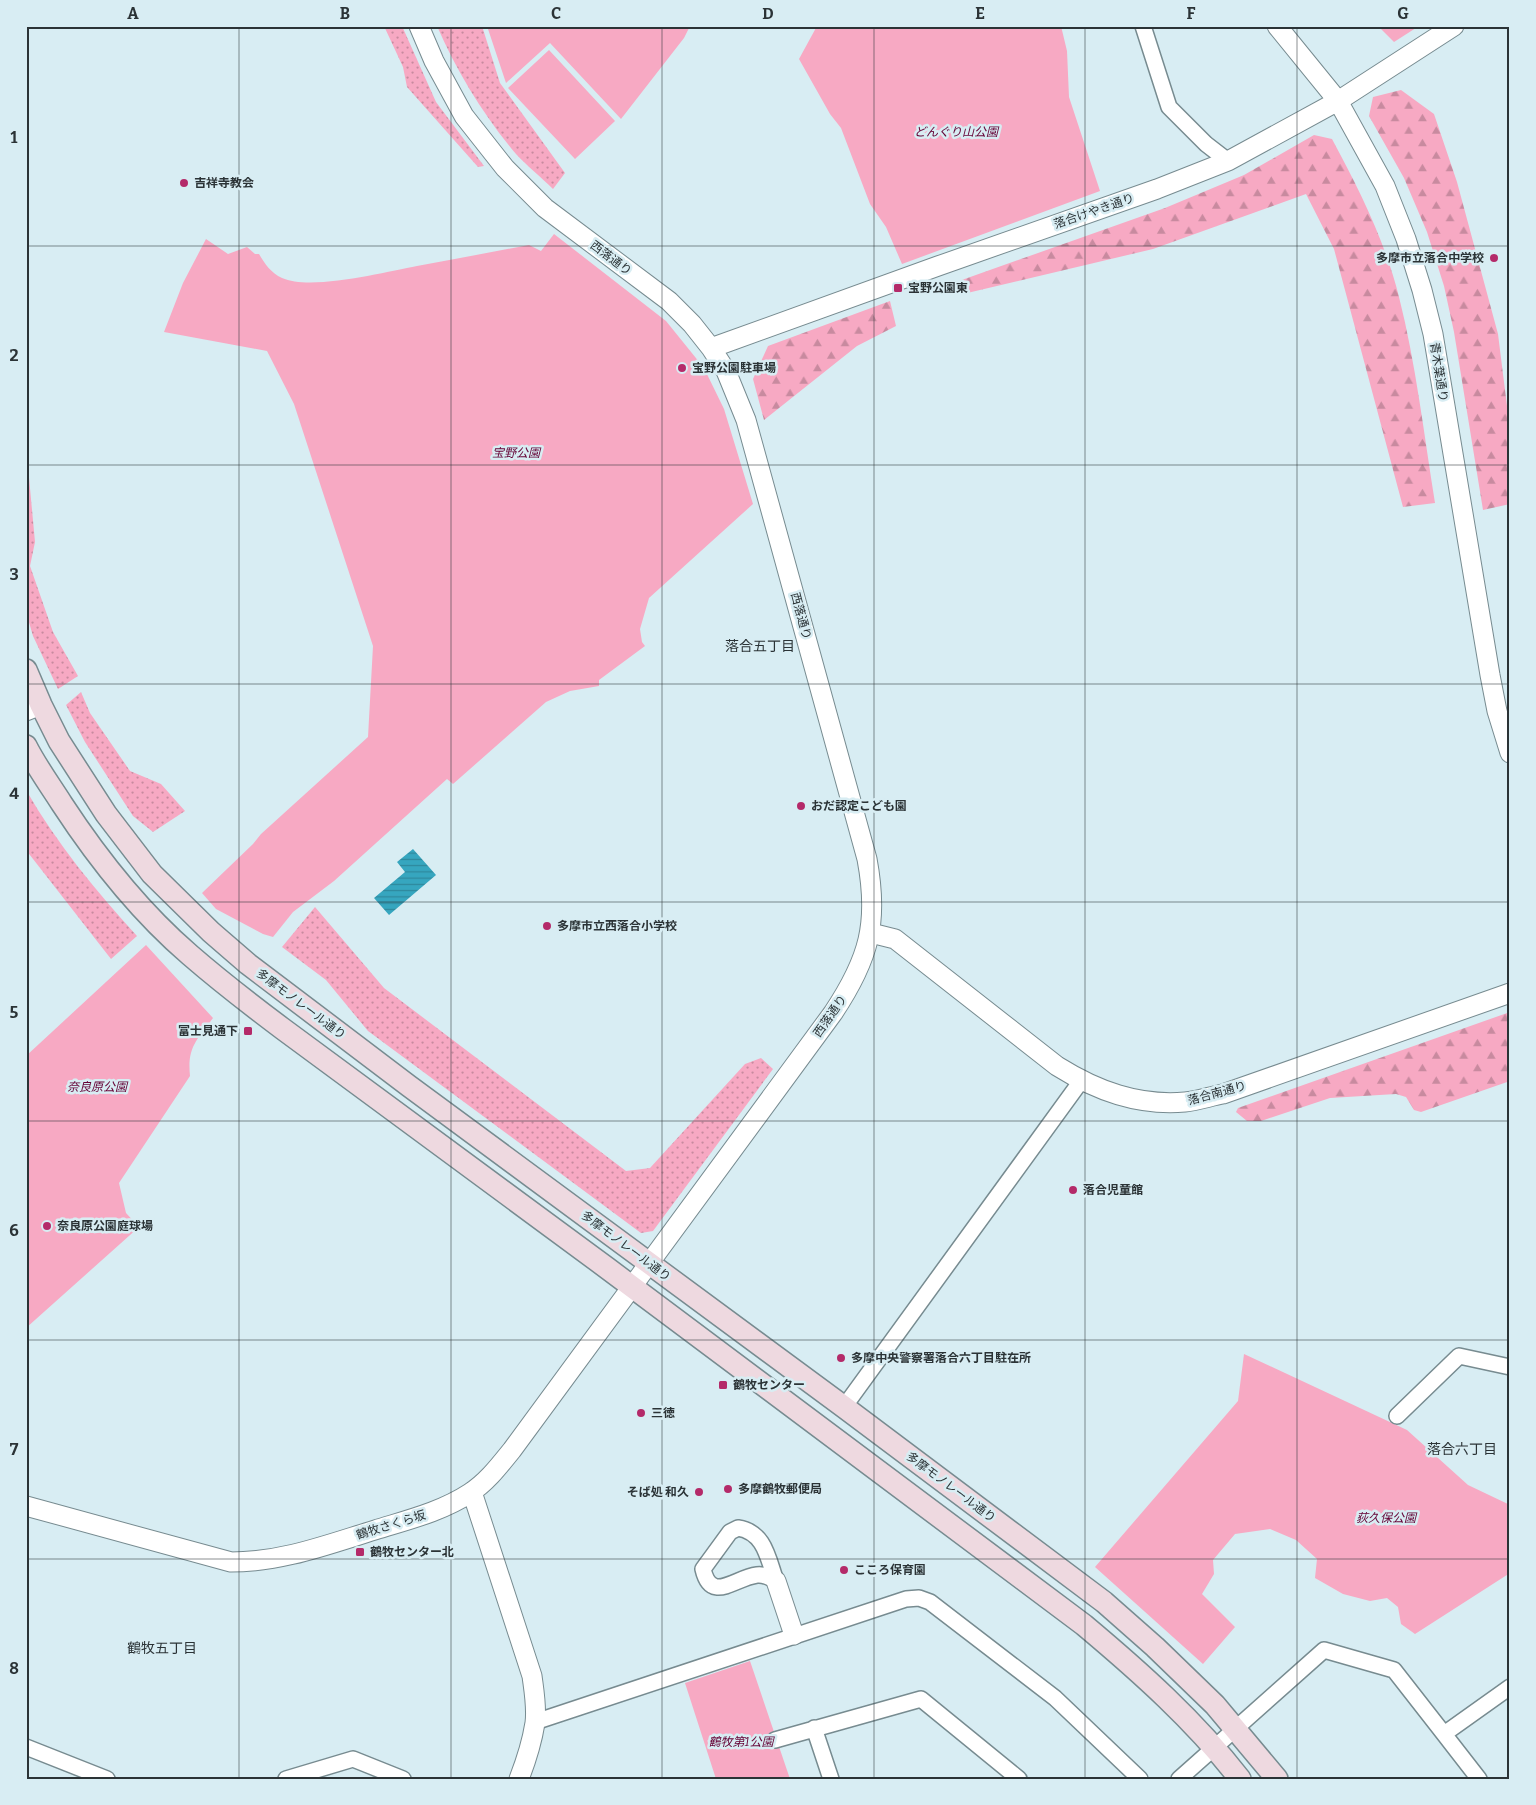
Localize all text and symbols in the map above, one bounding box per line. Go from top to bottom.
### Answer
text: A [127,4,139,23]
text: B [340,4,350,23]
text: C [551,4,561,23]
text: D [762,4,774,23]
text: E [975,4,985,23]
text: F [1187,4,1196,23]
text: G [1397,4,1409,23]
park label: どんぐり山公園 [914,125,1000,139]
text: 1 [11,128,18,147]
place label: 吉祥寺教会 [194,176,254,190]
marker: 吉祥寺教会 [178,177,190,189]
street label: 落合けやき通り [1052,191,1136,231]
street label: 西落通り [588,238,634,278]
place label: 多摩市立落合中学校 [1376,251,1484,265]
marker: 多摩市立落合中学校 [1488,252,1500,264]
place label: 宝野公園東 [908,281,968,295]
marker: 宝野公園東 [892,282,904,294]
street label: 青木葉通り [1427,341,1451,403]
text: 2 [9,346,19,365]
place label: 宝野公園駐車場 [692,361,776,375]
marker: 宝野公園駐車場 [676,362,688,374]
park label: 宝野公園 [492,446,542,460]
text: 3 [9,565,19,584]
street label: 西落通り [788,591,814,641]
district label: 落合五丁目 [725,638,795,655]
text: 4 [9,784,19,803]
place label: おだ認定こども園 [811,799,907,813]
marker: おだ認定こども園 [795,800,807,812]
place label: 多摩市立西落合小学校 [557,919,677,933]
marker: 多摩市立西落合小学校 [541,920,553,932]
street label: 多摩モノレール通り [254,966,348,1042]
street label: 西落通り [810,992,850,1040]
text: 5 [10,1003,19,1022]
place label: 富士見通下 [178,1024,238,1038]
marker: 富士見通下 [242,1025,254,1037]
street label: 落合南通り [1186,1078,1248,1108]
park label: 奈良原公園 [67,1080,129,1094]
place label: 落合児童館 [1083,1183,1143,1197]
marker: 落合児童館 [1067,1184,1079,1196]
street label: 多摩モノレール通り [579,1208,673,1284]
place label: 奈良原公園庭球場 [57,1219,153,1233]
marker: 奈良原公園庭球場 [41,1220,53,1232]
text: 6 [9,1221,19,1240]
place label: 多摩中央警察署落合六丁目駐在所 [851,1351,1031,1365]
marker: 多摩中央警察署落合六丁目駐在所 [835,1352,847,1364]
place label: 鶴牧センター [733,1378,805,1392]
marker: 鶴牧センター [717,1379,729,1391]
place label: 三徳 [651,1406,675,1420]
marker: 三徳 [635,1407,647,1419]
text: 7 [10,1440,19,1459]
district label: 落合六丁目 [1427,1441,1497,1458]
street label: 多摩モノレール通り [904,1449,998,1525]
place label: 多摩鶴牧郵便局 [738,1482,822,1496]
marker: 多摩鶴牧郵便局 [722,1483,734,1495]
place label: そば処 和久 [627,1485,689,1499]
marker: そば処 和久 [693,1486,705,1498]
street label: 鶴牧さくら坂 [355,1508,427,1542]
park label: 荻久保公園 [1356,1511,1418,1525]
place label: 鶴牧センター北 [370,1545,454,1559]
marker: 鶴牧センター北 [354,1546,366,1558]
place label: こころ保育園 [854,1563,926,1577]
marker: こころ保育園 [838,1564,850,1576]
district label: 鶴牧五丁目 [127,1640,197,1657]
text: 8 [9,1659,19,1678]
park label: 鶴牧第1公園 [709,1735,775,1749]

